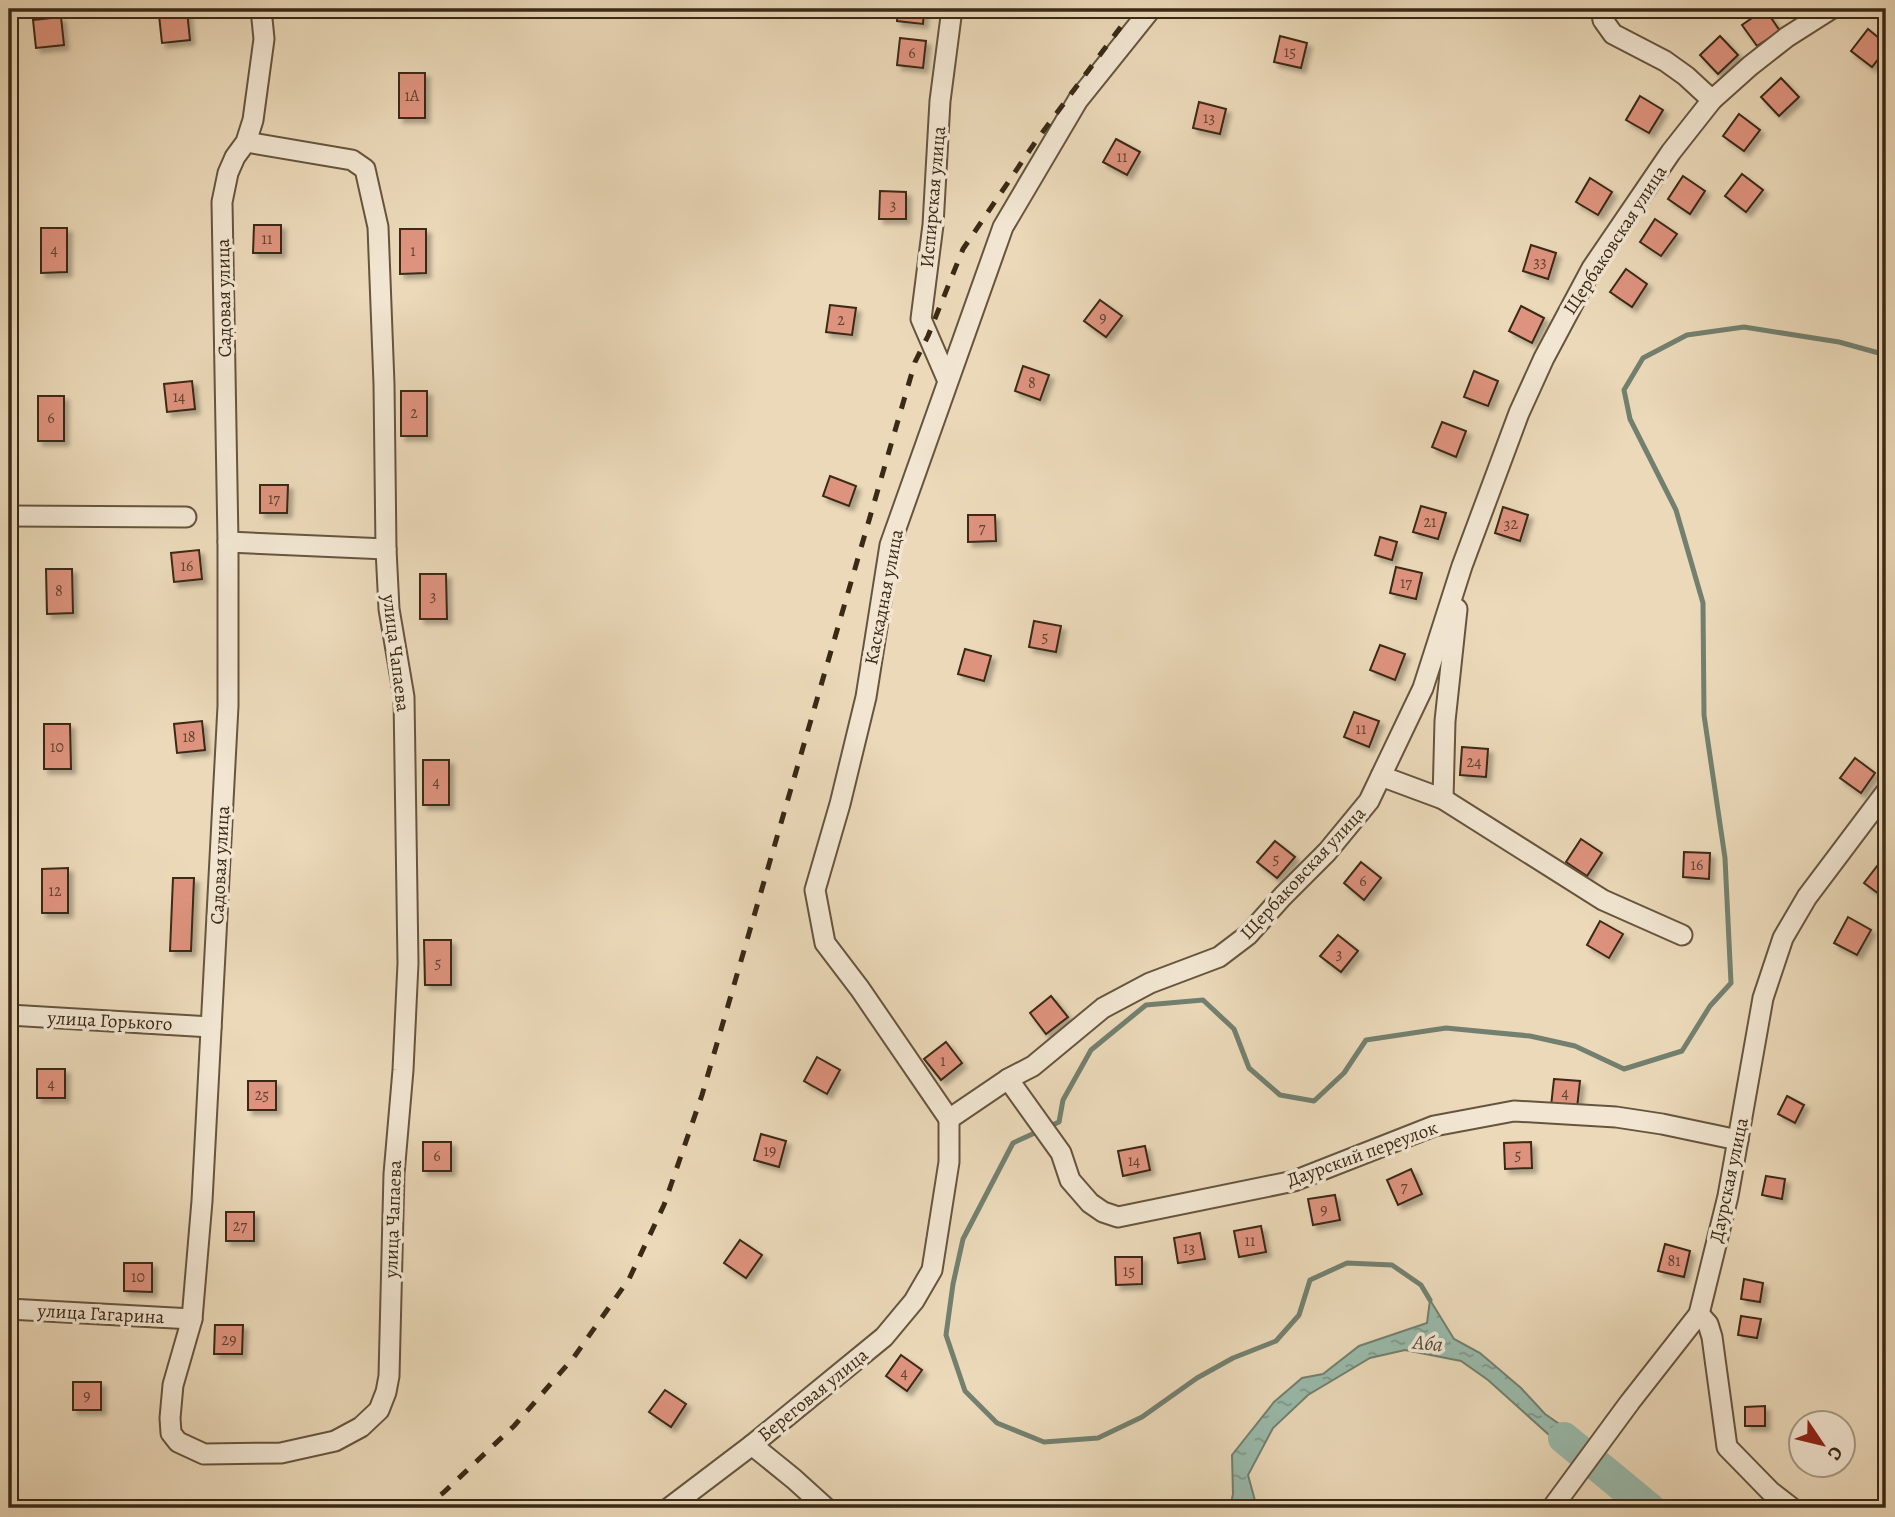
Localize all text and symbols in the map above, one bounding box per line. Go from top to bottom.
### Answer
house number: 15 [1284,41,1296,63]
house number: 6 [908,42,916,64]
house number: 1А [405,85,420,107]
house number: 13 [1203,107,1215,129]
street label: Испирская улица [914,125,952,269]
house number: 11 [1117,146,1128,168]
street label: Щербаковская улица [1557,160,1673,320]
house number: 3 [890,194,896,216]
house number: 11 [262,228,273,250]
street label: Садовая улица [210,238,238,358]
house number: 4 [50,239,58,261]
house number: 1 [410,240,416,262]
house number: 33 [1533,251,1547,273]
house number: 9 [1099,307,1107,329]
house number: 2 [837,309,845,331]
house number: 8 [1028,372,1036,394]
house number: 14 [173,386,185,408]
house number: 2 [410,402,418,424]
house number: 6 [47,407,55,429]
house number: 17 [268,488,280,510]
house number: 21 [1423,511,1437,533]
house number: 32 [1504,513,1519,535]
house number: 7 [979,517,986,539]
street label: Каскадная улица [858,527,910,667]
house number: 16 [181,555,193,577]
house number: 17 [1400,572,1412,594]
house number: 8 [55,580,63,602]
house number: 3 [430,585,436,607]
street label: улица Чапаева [376,592,416,713]
house number: 5 [1042,626,1049,648]
house number: 11 [1356,718,1367,740]
house number: 18 [182,726,196,748]
house number: 10 [50,736,64,758]
house number: 24 [1467,751,1481,773]
house number: 4 [432,771,440,793]
street label: Щербаковская улица [1234,801,1372,945]
street label: Садовая улица [204,805,236,925]
house number: 5 [1273,848,1280,870]
house number: 16 [1691,854,1703,876]
house number: 6 [1359,870,1367,892]
house number: 12 [48,880,62,902]
house number: 3 [1336,943,1342,965]
house number: 5 [435,952,442,974]
street label: улица Горького [46,1005,173,1037]
house number: 1 [940,1050,946,1072]
house number: 4 [47,1073,55,1095]
house number: 4 [1561,1082,1569,1104]
house number: 25 [255,1084,269,1106]
street label: Даурский переулок [1283,1115,1441,1193]
street label: Даурская улица [1703,1115,1755,1245]
house number: 19 [764,1140,776,1162]
house number: 5 [1515,1144,1522,1166]
house number: 6 [433,1145,441,1167]
house number: 14 [1128,1150,1140,1172]
street label: улица Чапаева [378,1159,408,1279]
house number: 7 [1401,1176,1408,1198]
house number: 9 [1320,1199,1328,1221]
house number: 27 [233,1215,247,1237]
house number: 11 [1245,1230,1256,1252]
house number: 13 [1183,1237,1195,1259]
house number: 81 [1667,1250,1681,1272]
house number: 15 [1123,1260,1135,1282]
house number: 10 [131,1266,145,1288]
street label: улица Гагарина [36,1298,165,1330]
water label: Аба [1410,1327,1445,1359]
house number: 29 [222,1329,236,1351]
street label: Береговая улица [752,1342,874,1448]
house number: 4 [900,1362,908,1384]
house number: 9 [83,1385,91,1407]
north arrow [1786,1408,1856,1478]
text: С [1821,1441,1849,1465]

